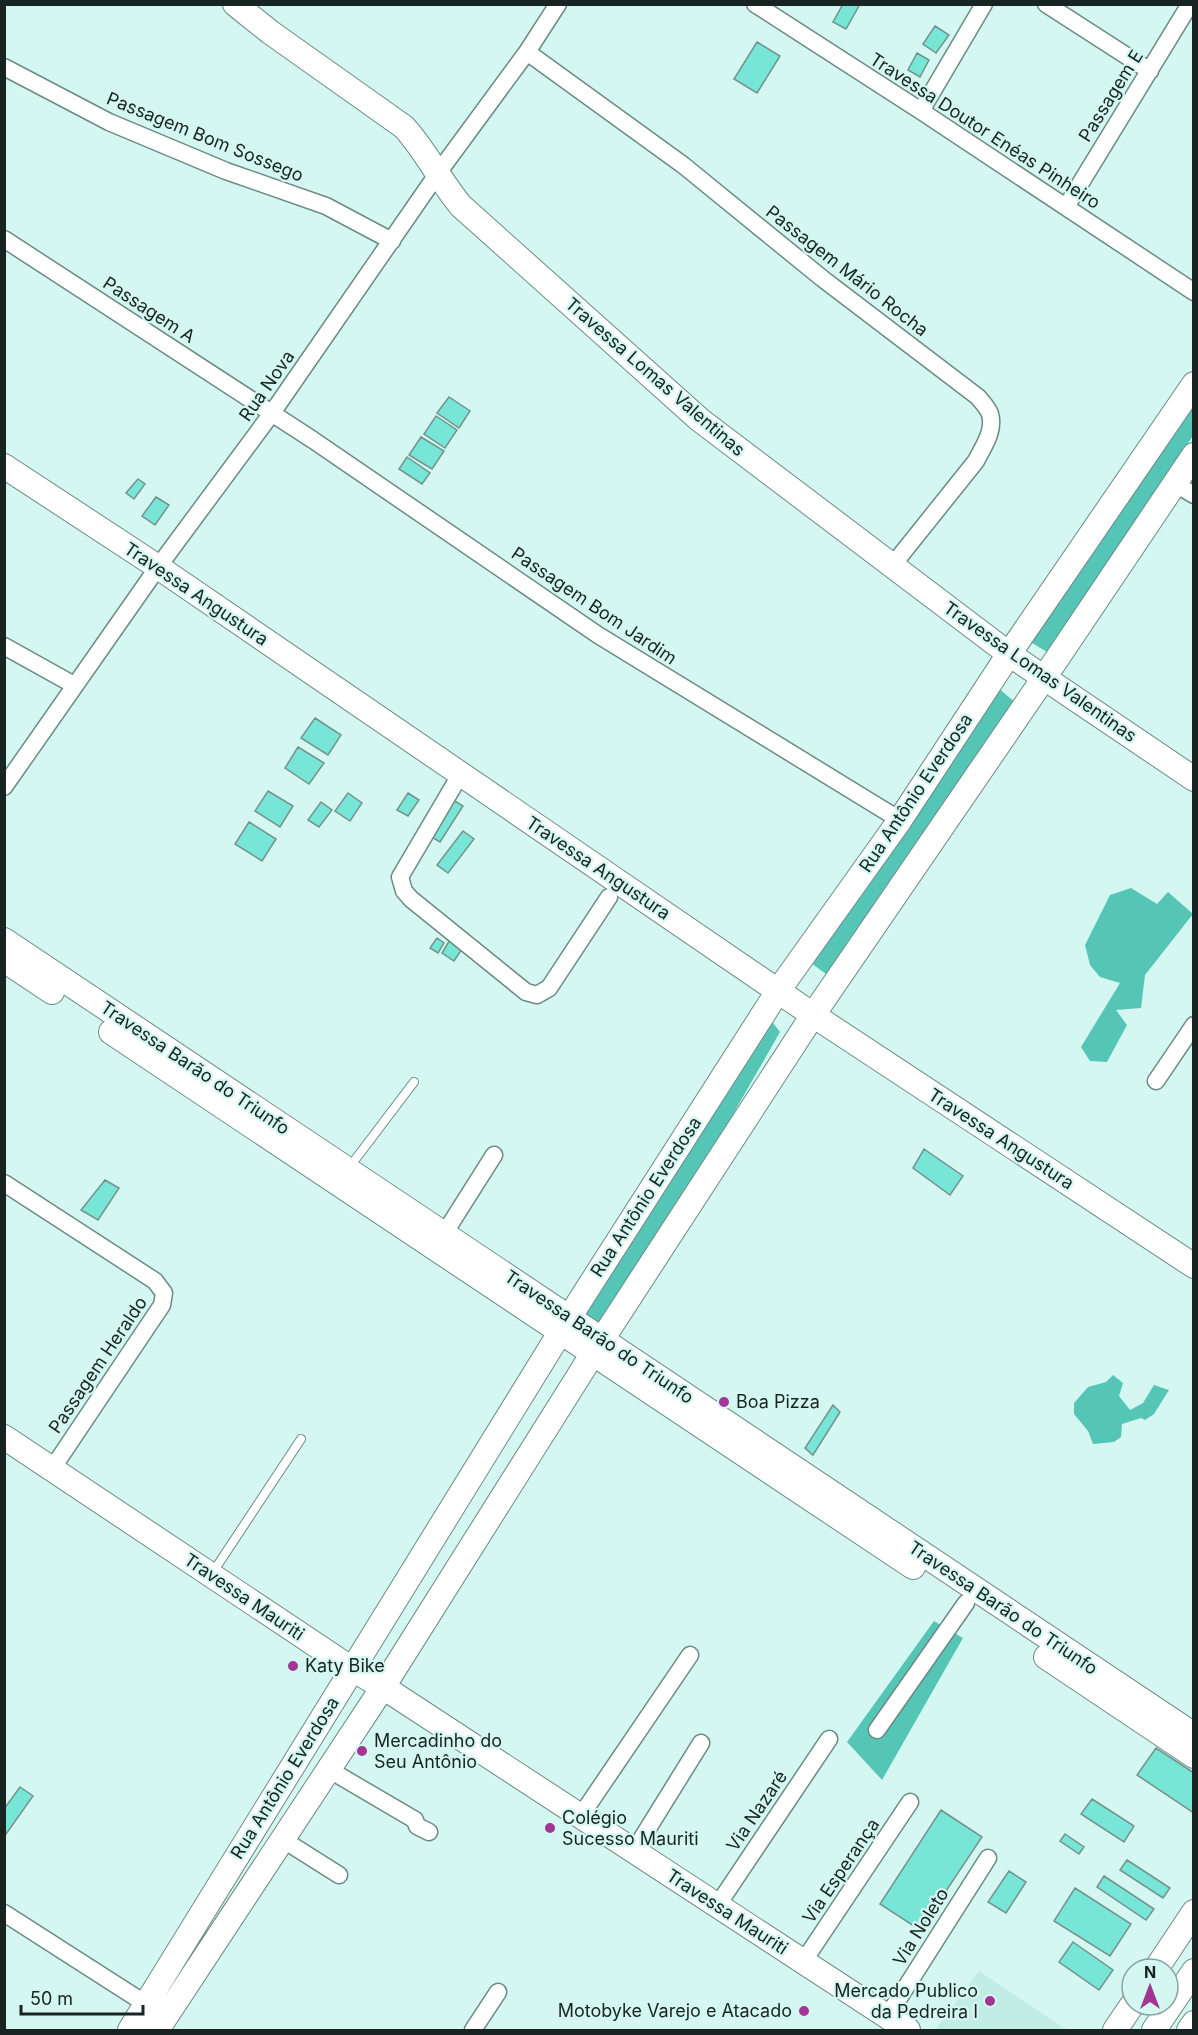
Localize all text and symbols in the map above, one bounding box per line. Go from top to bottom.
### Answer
street label: Passagem E [1074,46,1147,145]
street label: Travessa Doutor Enéas Pinheiro [866,48,1104,213]
street label: Passagem Bom Sossego [104,87,307,186]
street label: Passagem Mário Rocha [762,201,933,340]
street label: Passagem A [99,272,199,347]
street label: Travessa Lomas Valentinas [561,293,749,460]
street label: Rua Nova [235,346,299,425]
street label: Travessa Angustura [120,538,272,650]
street label: Passagem Bom Jardim [508,543,681,669]
street label: Travessa Lomas Valentinas [940,597,1141,746]
street label: Rua Antônio Everdosa [855,709,977,876]
street label: Travessa Angustura [522,812,674,924]
street label: Travessa Barão do Triunfo [97,996,294,1139]
street label: Travessa Angustura [925,1084,1078,1193]
street label: Rua Antônio Everdosa [586,1113,705,1281]
street label: Travessa Barão do Triunfo [501,1265,698,1408]
street label: Passagem Heraldo [44,1293,151,1437]
place label: Boa Pizza [736,1391,820,1412]
marker: Boa Pizza [717,1395,731,1409]
street label: Travessa Barão do Triunfo [905,1536,1102,1679]
street label: Travessa Mauriti [180,1549,308,1645]
place label: Katy Bike [305,1655,385,1676]
marker: Katy Bike [286,1659,300,1673]
street label: Rua Antônio Everdosa [226,1693,343,1863]
place label: Mercadinho do Seu Antônio [374,1730,502,1772]
marker: Mercadinho do Seu Antônio [355,1744,369,1758]
street label: Via Nazaré [722,1766,791,1855]
place label: Colégio Sucesso Mauriti [562,1807,699,1849]
street label: Via Esperança [798,1814,883,1927]
marker: Colégio Sucesso Mauriti [543,1821,557,1835]
street label: Travessa Mauriti [663,1865,792,1959]
street label: Via Noleto [888,1884,953,1969]
north arrow [1120,1957,1180,2017]
text: N [1144,1962,1156,1982]
scale bar [21,1978,142,2016]
place label: Mercado Publico da Pedreira I [834,1980,978,2022]
text: 50 m [30,1988,73,2009]
marker: Mercado Publico da Pedreira I [983,1994,997,2008]
place label: Motobyke Varejo e Atacado [558,2000,792,2021]
marker: Motobyke Varejo e Atacado [797,2004,811,2018]

